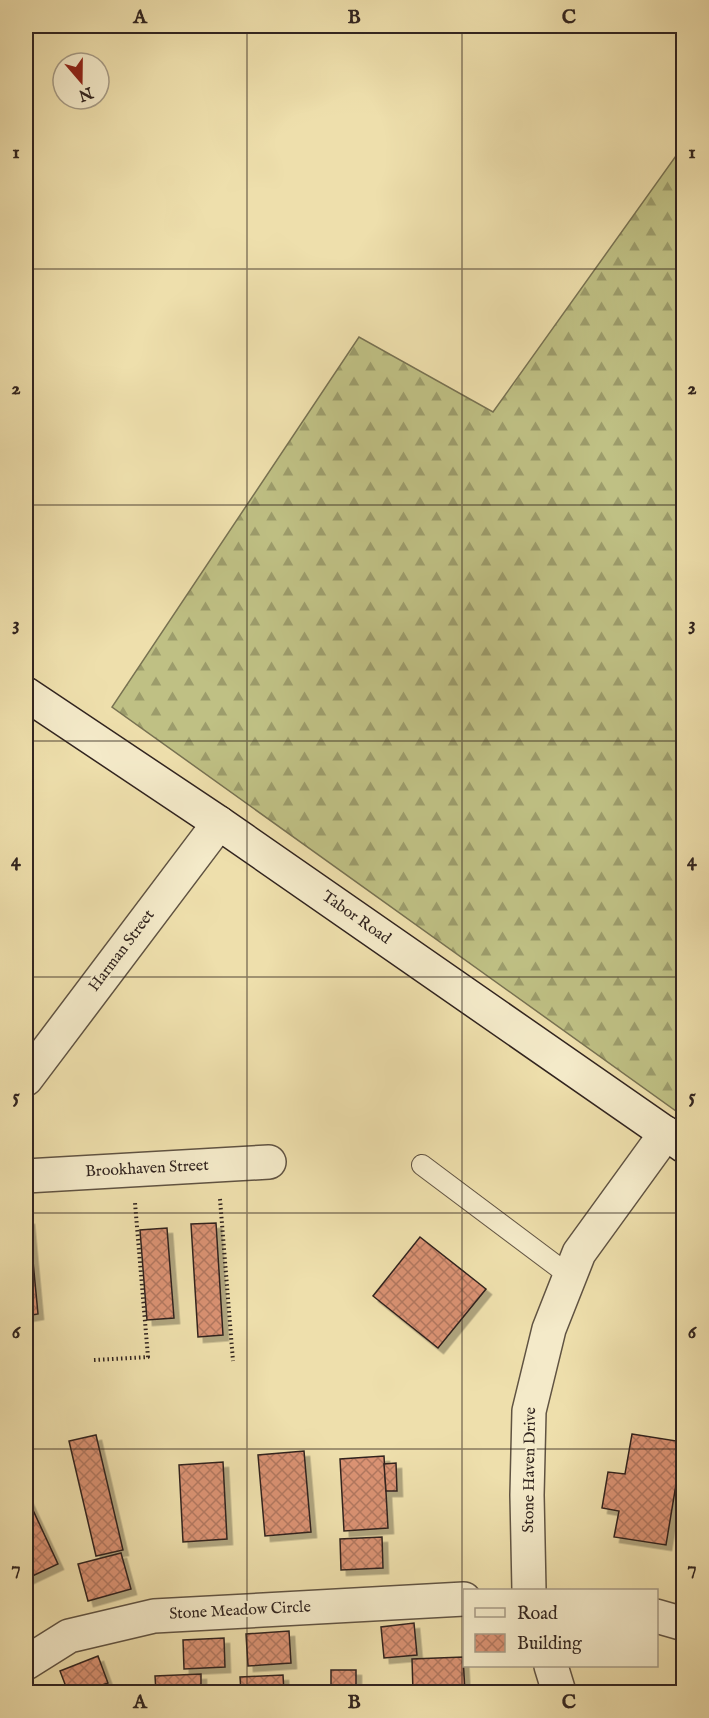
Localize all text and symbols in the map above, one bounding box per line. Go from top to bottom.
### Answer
text: A [132,5,148,30]
text: B [347,5,361,30]
text: C [562,5,576,30]
north arrow [51,51,111,111]
text: N [75,81,96,105]
text: 1 [12,140,20,165]
text: 1 [688,140,696,165]
text: 2 [11,376,21,401]
text: 2 [687,376,697,401]
text: 3 [12,612,20,637]
text: 3 [688,612,696,637]
text: 4 [11,848,22,873]
text: 4 [687,848,698,873]
street label: Tabor Road [317,887,395,949]
street label: Harman Street [85,906,160,996]
text: 5 [12,1084,20,1109]
text: 5 [688,1084,696,1109]
street label: Brookhaven Street [85,1156,210,1182]
text: 6 [12,1320,22,1345]
text: 6 [688,1320,698,1345]
street label: Stone Haven Drive [519,1407,541,1533]
text: 7 [11,1556,21,1581]
text: 7 [687,1556,697,1581]
legend [463,1589,658,1667]
street label: Stone Meadow Circle [169,1597,311,1625]
text: Road [517,1603,558,1626]
text: Building [517,1633,582,1656]
text: A [132,1690,148,1715]
text: B [347,1690,361,1715]
text: C [562,1690,576,1715]

